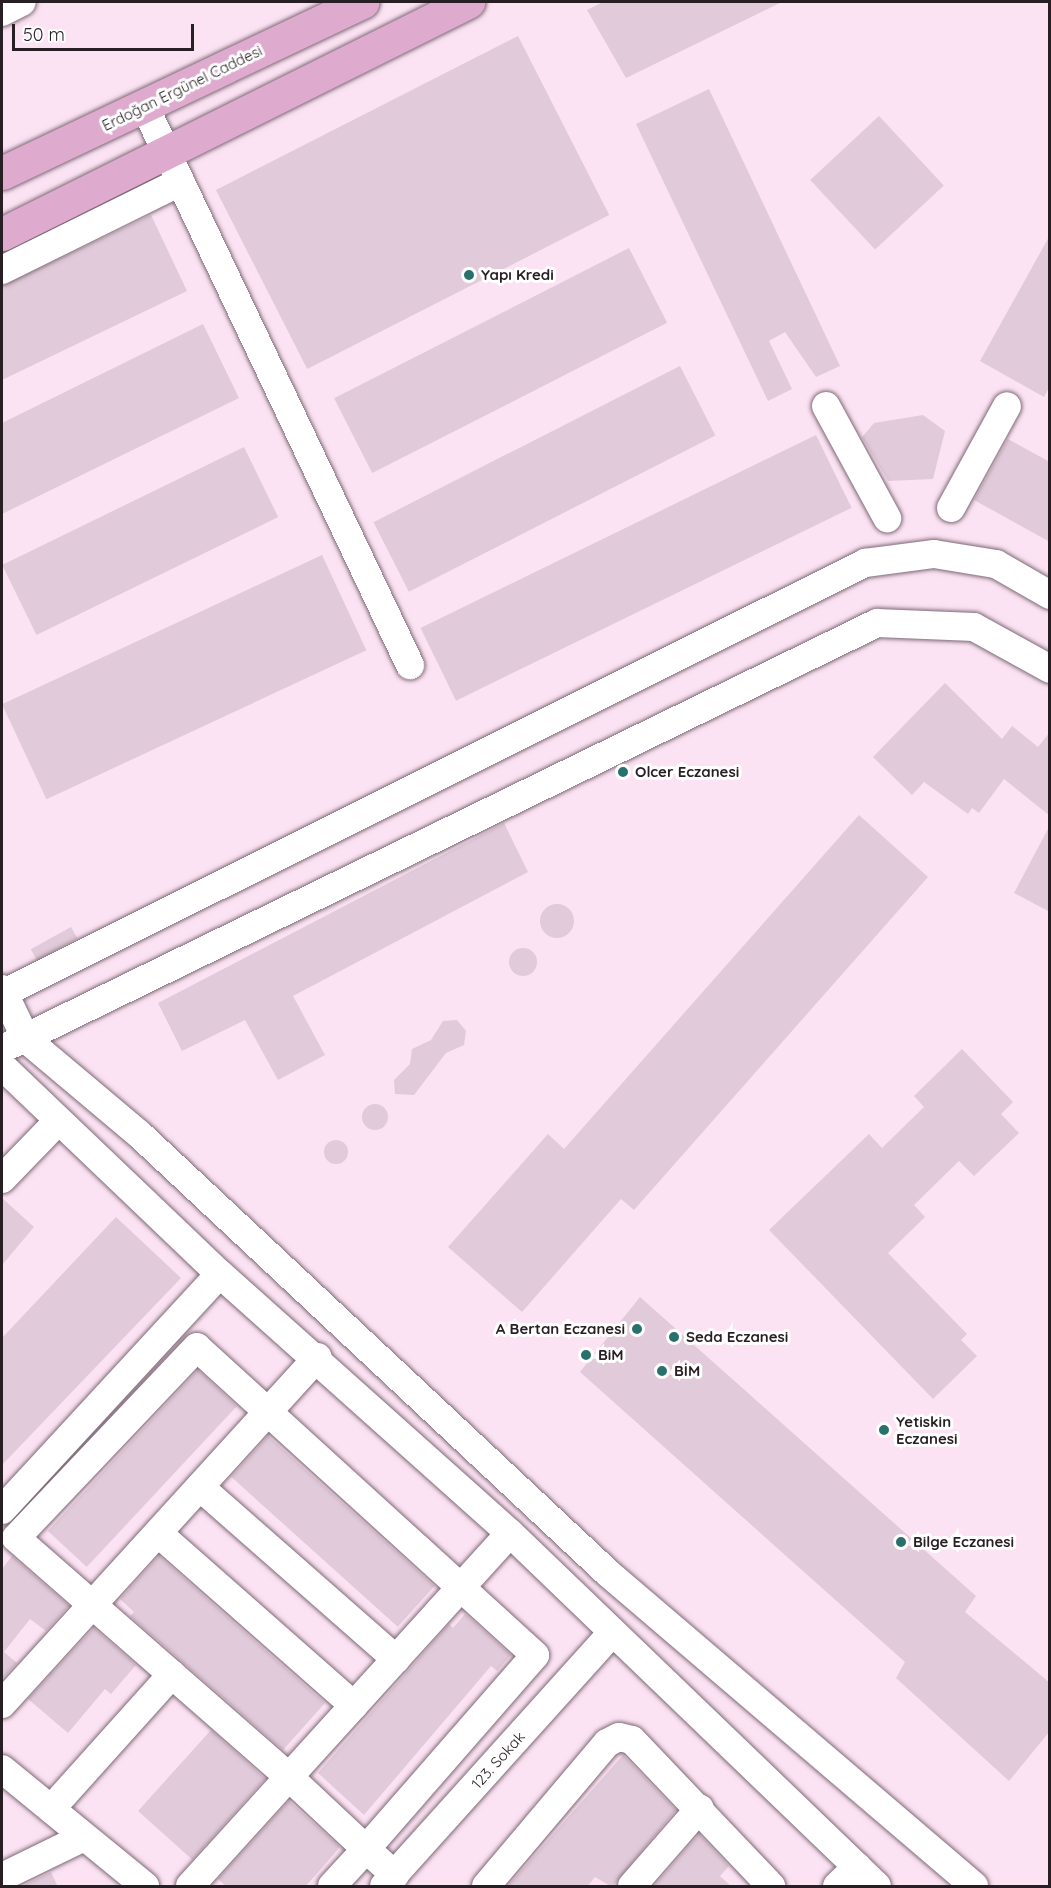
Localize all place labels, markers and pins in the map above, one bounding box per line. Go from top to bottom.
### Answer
place label: Yapı Kredi [481,266,554,284]
marker: Yapı Kredi [462,268,476,282]
place label: Olcer Eczanesi [635,763,739,781]
marker: Olcer Eczanesi [616,765,630,779]
place label: A Bertan Eczanesi [496,1320,625,1338]
marker: A Bertan Eczanesi [630,1322,644,1336]
place label: Seda Eczanesi [686,1328,788,1346]
marker: Seda Eczanesi [667,1330,681,1344]
place label: BiM [598,1346,624,1364]
marker: BiM [579,1348,593,1362]
place label: BİM [674,1362,700,1380]
marker: BİM [655,1364,669,1378]
place label: Yetiskin Eczanesi [896,1412,958,1447]
marker: Yetiskin Eczanesi [877,1423,891,1437]
place label: Bilge Eczanesi [913,1533,1014,1551]
marker: Bilge Eczanesi [894,1535,908,1549]

